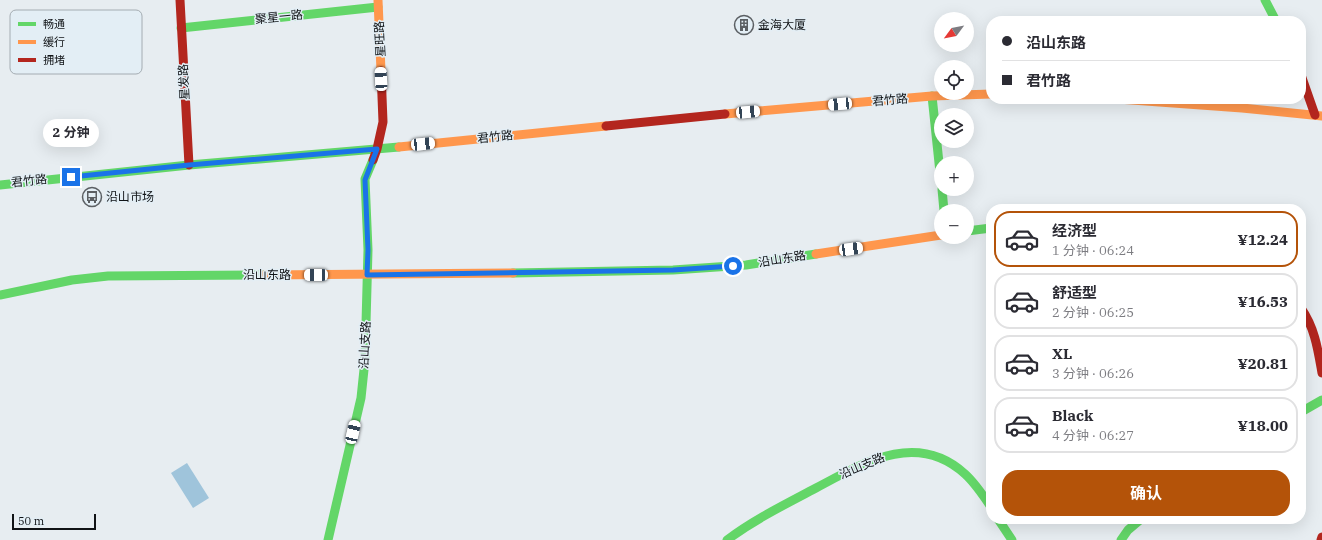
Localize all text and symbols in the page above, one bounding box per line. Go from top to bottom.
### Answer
street label: 聚星一路 [254,7,304,26]
legend [10,10,142,74]
north arrow [934,12,974,52]
map controls [934,12,974,244]
building icon: 金海大厦 [733,14,755,36]
text: 畅通 [43,17,65,31]
place label: 金海大厦 [758,17,806,32]
street label: 星旺路 [371,21,388,57]
text: 沿山东路 [1026,33,1086,52]
text: 缓行 [43,35,65,49]
text: 拥堵 [43,53,65,67]
button: locate [934,60,974,100]
street label: 星发路 [175,64,192,100]
car [374,67,388,91]
text: 君竹路 [1026,71,1071,90]
street label: 君竹路 [871,90,909,109]
car [828,97,852,111]
car [736,105,760,119]
button: layers [934,108,974,148]
callout: 2 分钟 [43,119,99,147]
text: 2 分钟 [53,124,89,141]
street label: 君竹路 [476,127,514,146]
car [410,137,436,151]
button: + [934,156,974,196]
route end [62,168,80,186]
street label: 君竹路 [10,171,48,190]
bus stop icon: 沿山市场 [81,186,103,208]
place label: 沿山市场 [106,189,154,204]
button: − [934,204,974,244]
icon: car [1004,221,1040,257]
text: 经济型 [1052,221,1097,240]
text: ¥12.24 [1238,230,1288,249]
car [838,241,864,257]
text: 1 分钟 · 06:24 [1052,242,1134,259]
street label: 沿山东路 [757,247,807,270]
route start [724,257,742,275]
street label: 沿山东路 [243,267,291,282]
car [304,269,328,281]
icon: car [1004,283,1040,319]
text: 舒适型 [1052,283,1097,302]
text: ¥16.53 [1238,292,1288,311]
text: 2 分钟 · 06:25 [1052,304,1134,321]
street label: 沿山支路 [356,321,373,369]
text: XL [1052,344,1072,363]
icon: car [1004,345,1040,381]
text: ¥20.81 [1238,354,1288,373]
text: 3 分钟 · 06:26 [1052,365,1134,382]
text: Black [1052,406,1093,425]
icon: car [1004,407,1040,443]
text: ¥18.00 [1238,416,1288,435]
car [344,419,362,445]
text: 4 分钟 · 06:27 [1052,427,1134,444]
street label: 沿山支路 [837,449,887,482]
button: 确认 [1002,470,1290,516]
scale bar [12,512,96,531]
text: 50 m [18,514,44,528]

